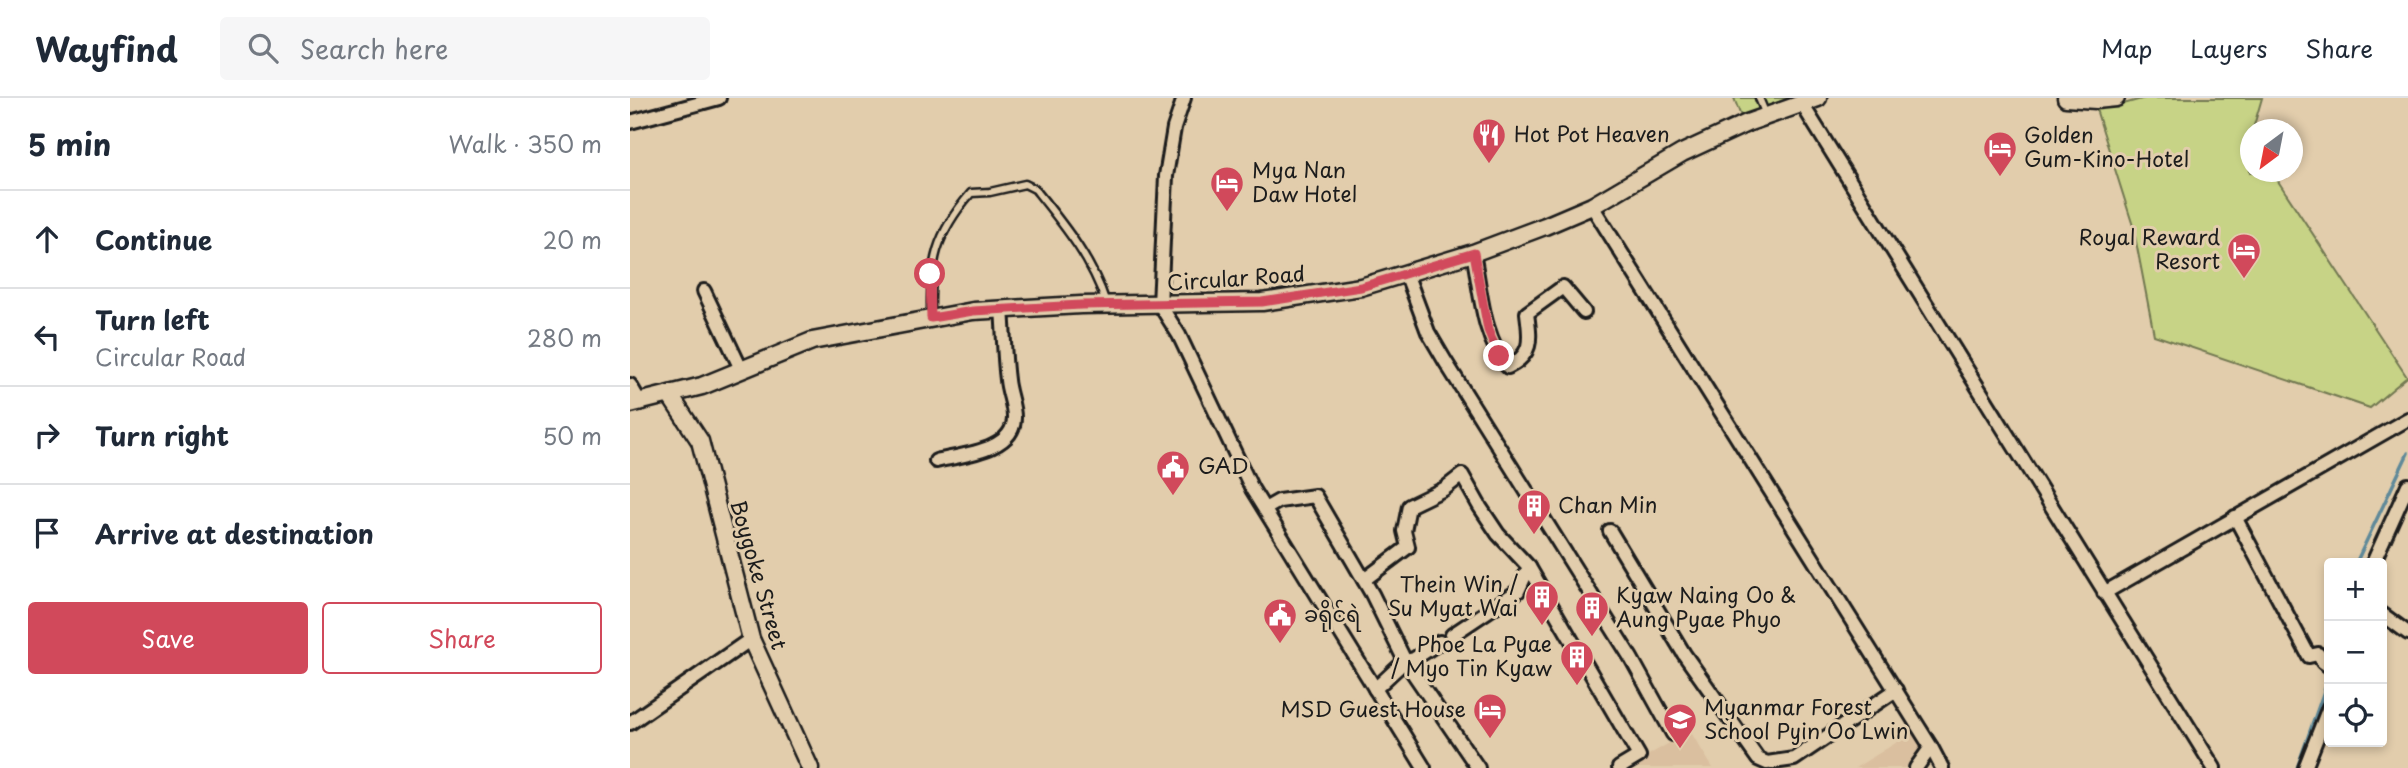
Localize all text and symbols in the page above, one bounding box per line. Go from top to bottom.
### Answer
search box [220,17,710,80]
text: Wayfind [35,23,178,73]
icon: search [244,29,282,67]
text: Search here [300,29,448,68]
text: Map [2101,30,2152,66]
text: Layers [2190,30,2267,66]
text: Share [2305,30,2373,66]
restaurant icon: Hot Pot Heaven [1470,116,1508,165]
place label: Hot Pot Heaven [1514,117,1670,149]
place label: Golden Gum-Kino-Hotel [2024,118,2189,174]
north arrow [2240,119,2303,182]
text: 5 min [28,121,111,166]
text: Walk · 350 m [449,126,602,161]
hotel icon: Golden Gum-Kino-Hotel [1981,129,2019,178]
place label: Mya Nan Daw Hotel [1252,153,1357,209]
hotel icon: Mya Nan Daw Hotel [1208,164,1246,213]
icon: ahead [28,220,66,258]
text: Continue [95,220,212,259]
place label: Royal Reward Resort [2079,220,2220,276]
text: 20 m [543,222,602,257]
hotel icon: Royal Reward Resort [2225,231,2263,280]
street label: Circular Road [1166,256,1306,298]
route start [914,258,945,289]
text: Turn left [95,300,210,339]
icon: left [28,318,66,356]
text: 280 m [527,320,602,355]
text: Circular Road [95,339,246,374]
route end [1483,340,1514,371]
icon: right [28,416,66,454]
text: Turn right [95,416,229,455]
text: 50 m [542,418,602,453]
public building icon: GAD [1154,448,1192,497]
place label: GAD [1198,449,1249,481]
building icon: Chan Min [1515,487,1553,536]
place label: Chan Min [1558,488,1657,520]
street label: Boygoke Street [723,496,797,653]
icon: arrive [28,514,66,552]
text: Arrive at destination [95,514,374,553]
map controls [2324,558,2387,747]
button: + [2324,558,2387,621]
place label: Thein Win / Su Myat Wai [1388,567,1518,623]
building icon: Thein Win / Su Myat Wai [1523,578,1561,627]
place label: Kyaw Naing Oo & Aung Pyae Phyo [1616,578,1796,634]
building icon: Kyaw Naing Oo & Aung Pyae Phyo [1573,589,1611,638]
public building icon: ခရိုင်ရဲ [1261,596,1299,645]
place label: ခရိုင်ရဲ [1304,597,1362,632]
button: Save [28,602,308,674]
button: Share [322,602,602,674]
button: − [2324,621,2387,684]
place label: Phoe La Pyae / Myo Tin Kyaw [1391,627,1553,683]
building icon: Phoe La Pyae / Myo Tin Kyaw [1558,638,1596,687]
button: locate [2324,684,2387,747]
place label: Myanmar Forest School Pyin Oo Lwin [1704,690,1908,746]
hotel icon: MSD Guest House [1471,691,1509,740]
place label: MSD Guest House [1280,692,1466,724]
school or university icon: Myanmar Forest School Pyin Oo Lwin [1661,701,1699,750]

